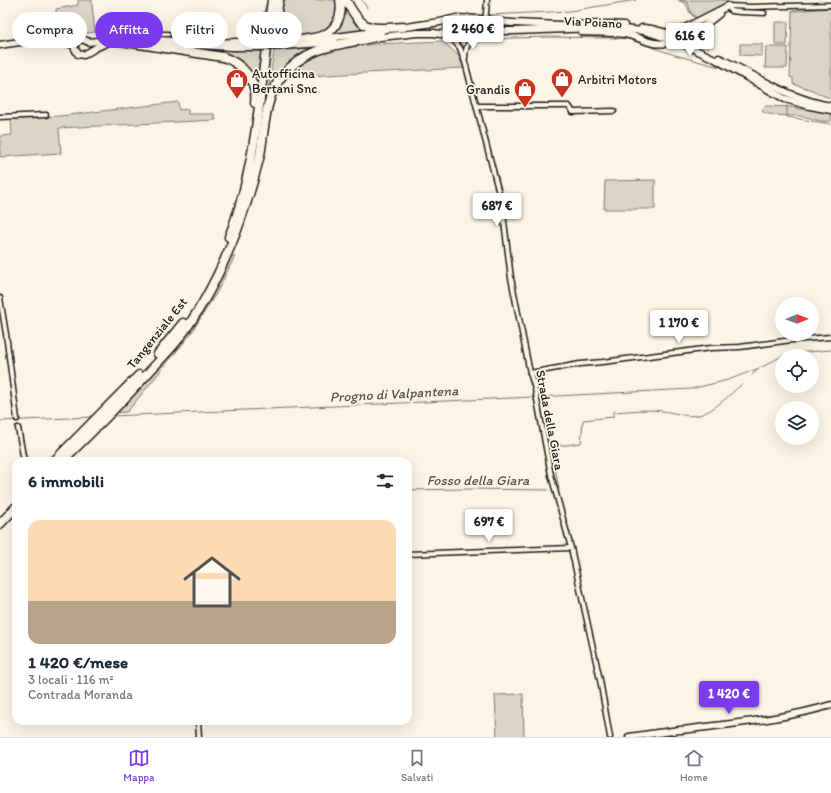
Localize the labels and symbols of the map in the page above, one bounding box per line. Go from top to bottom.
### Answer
street label: Via Poiano [564,13,623,31]
pin: 2 460 € [436,16,510,50]
pin: 616 € [662,23,718,57]
place label: Autofficina Bertani Snc [252,66,317,96]
shop icon: Arbitri Motors [549,66,575,99]
shop icon: Autofficina Bertani Snc [224,67,250,100]
place label: Arbitri Motors [578,72,657,87]
shop icon: Grandis [512,76,538,109]
place label: Grandis [466,82,510,97]
pin: 687 € [469,193,525,227]
street label: Tangenziale Est [124,294,190,372]
north arrow [775,297,819,341]
pin: 1 170 € [642,310,716,344]
street label: Strada della Giara [533,369,567,472]
water label: Progno di Valpantena [329,382,459,406]
water label: Fosso della Giara [427,472,530,489]
pin: 697 € [461,509,517,543]
pin: 1 420 € [692,681,766,715]

